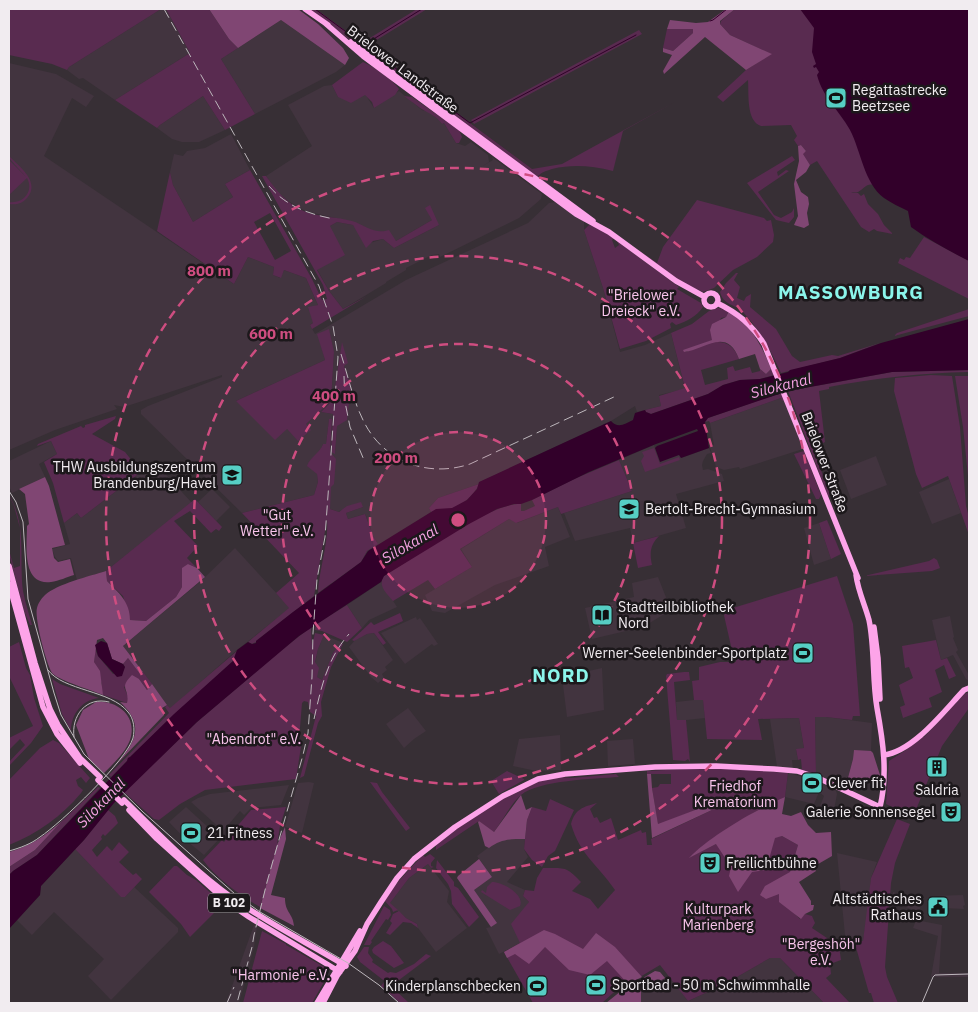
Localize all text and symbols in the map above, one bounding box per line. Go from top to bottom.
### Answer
street label: Brielower Landstraße [344,21,463,117]
place label: Regattastrecke Beetzsee [852,81,947,115]
sports icon: Regattastrecke Beetzsee [824,86,848,110]
text: 800 m [187,261,231,280]
district label: MASSOWBURG [778,280,924,304]
park label: "Brielower Dreieck" e.V. [602,286,680,320]
text: 600 m [249,324,293,343]
water label: Silokanal [748,369,813,402]
text: 400 m [312,386,356,405]
street label: Brielower Straße [798,409,853,515]
text: 200 m [374,448,418,467]
place label: THW Ausbildungszentrum Brandenburg/Havel [53,458,216,492]
school or university icon: THW Ausbildungszentrum Brandenburg/Havel [220,463,244,487]
school or university icon: Bertolt-Brecht-Gymnasium [617,497,641,521]
place label: Bertolt-Brecht-Gymnasium [645,500,816,518]
park label: "Gut Wetter" e.V. [240,506,314,540]
centre of rings [449,511,467,529]
water label: Silokanal [378,520,441,567]
place label: Stadtteilbibliothek Nord [618,598,735,632]
library icon: Stadtteilbibliothek Nord [590,603,614,627]
sports icon: Werner-Seelenbinder-Sportplatz [791,641,815,665]
place label: Werner-Seelenbinder-Sportplatz [583,644,787,662]
district label: NORD [532,663,590,687]
park label: "Abendrot" e.V. [207,730,301,748]
building icon: Saldria [925,755,949,779]
sports icon: Clever fit [800,771,824,795]
water label: Silokanal [72,774,129,832]
place label: Clever fit [828,774,884,792]
park label: Friedhof Krematorium [694,777,776,811]
place label: Saldria [915,781,959,799]
theatre icon: Galerie Sonnensegel [939,800,963,824]
place label: Galerie Sonnensegel [806,803,935,821]
sports icon: 21 Fitness [179,821,203,845]
place label: 21 Fitness [207,824,273,842]
theatre icon: Freilichtbühne [698,851,722,875]
place label: Freilichtbühne [726,854,817,872]
place label: Altstädtisches Rathaus [832,890,922,924]
road number: B 102 [208,894,250,912]
public building icon: Altstädtisches Rathaus [926,895,950,919]
park label: Kulturpark Marienberg [682,900,754,934]
park label: "Bergeshöh" e.V. [782,935,860,969]
park label: "Harmonie" e.V. [232,966,330,984]
sports icon: Sportbad - 50 m Schwimmhalle [584,973,608,997]
sports icon: Kinderplanschbecken [525,974,549,998]
place label: Sportbad - 50 m Schwimmhalle [612,976,810,994]
place label: Kinderplanschbecken [385,977,521,995]

